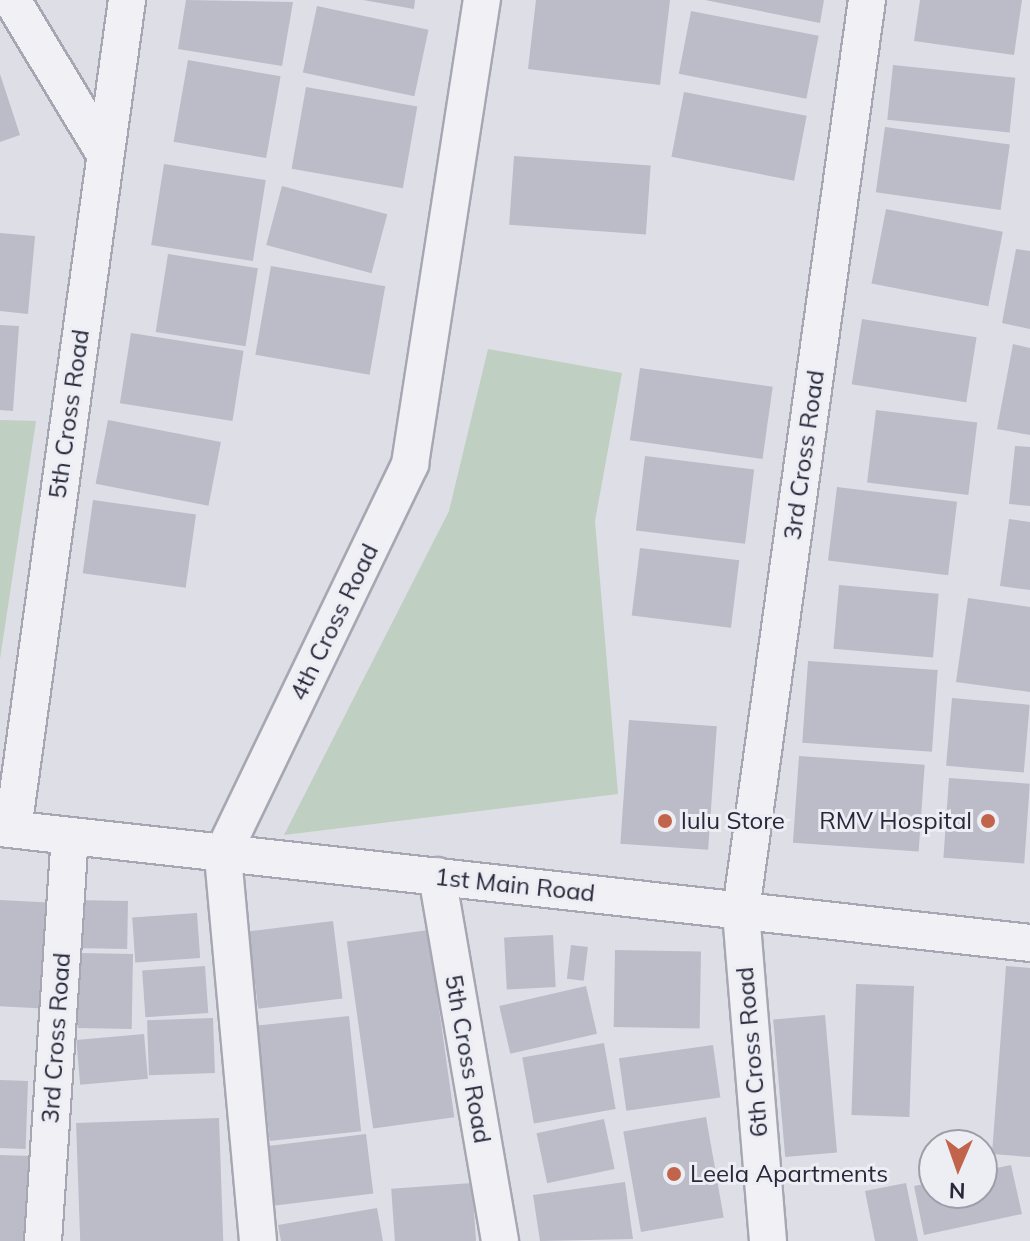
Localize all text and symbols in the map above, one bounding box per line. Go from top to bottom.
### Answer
street label: 5th Cross Road [43,327,95,501]
street label: 3rd Cross Road [778,368,830,542]
street label: 4th Cross Road [284,539,384,705]
place label: lulu Store [681,807,785,835]
place label: RMV Hospital [819,807,972,835]
marker: lulu Store [656,812,674,830]
marker: RMV Hospital [979,812,997,830]
street label: 1st Main Road [434,862,596,908]
street label: 3rd Cross Road [36,952,76,1124]
street label: 6th Cross Road [730,966,774,1138]
street label: 5th Cross Road [439,972,497,1146]
north arrow [918,1129,998,1209]
place label: Leela Apartments [690,1160,888,1188]
marker: Leela Apartments [665,1165,683,1183]
text: N [948,1177,966,1205]

